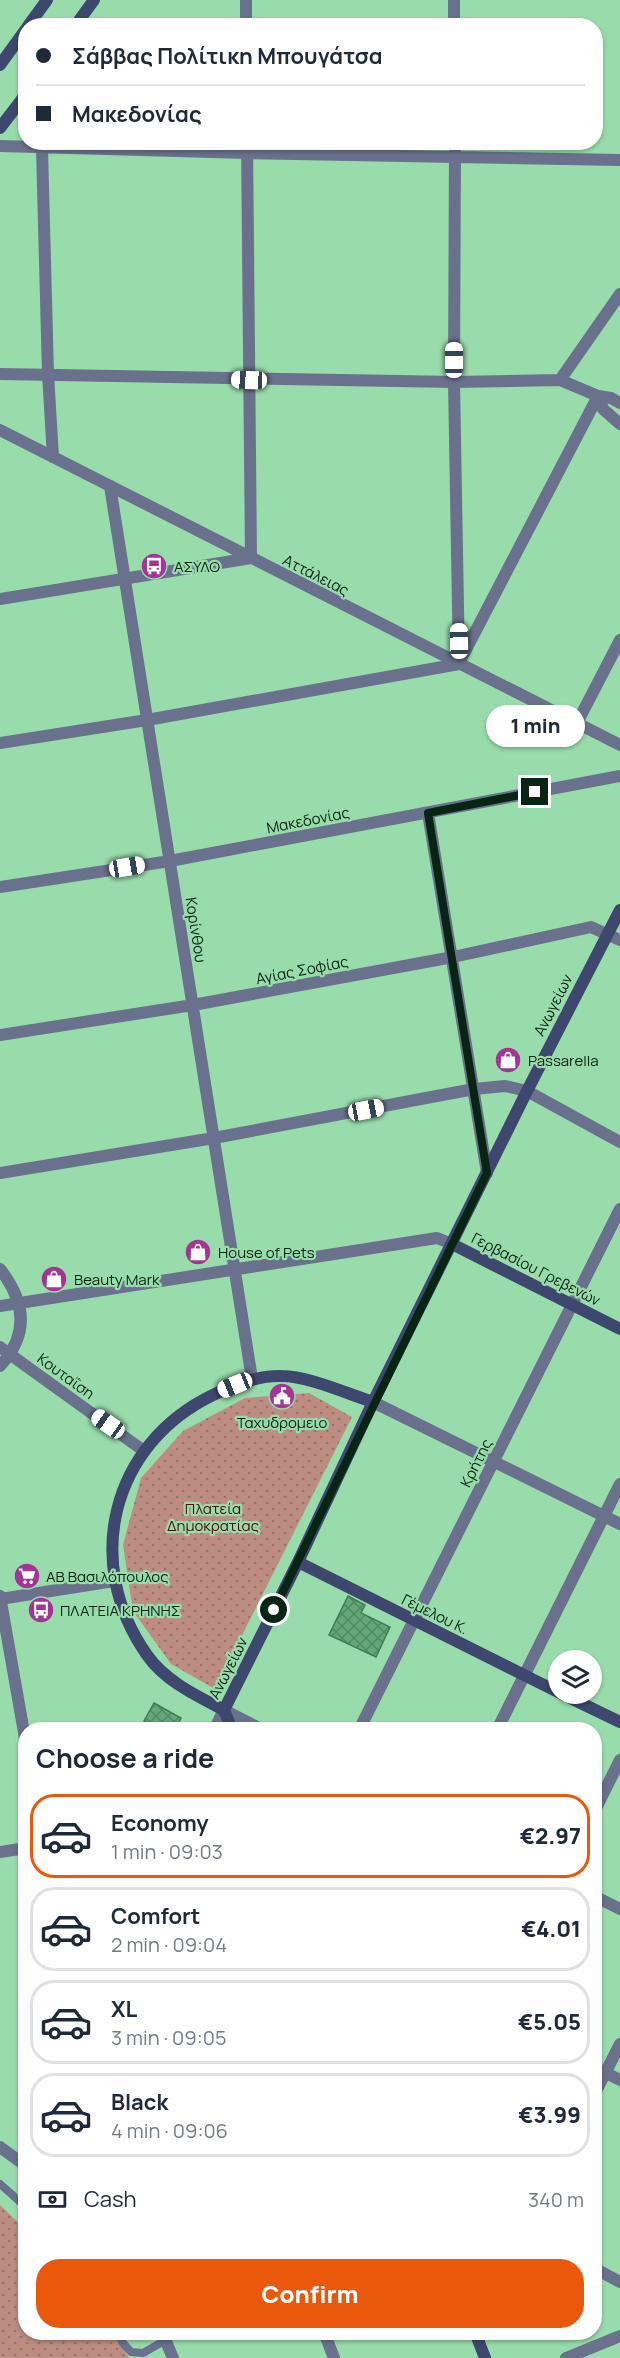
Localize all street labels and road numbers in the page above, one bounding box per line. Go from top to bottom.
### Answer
street label: Αττάλειας [279,549,353,601]
street label: Μακεδονίας [265,802,351,838]
street label: Κορίνθου [180,896,212,964]
street label: Αγίας Σοφίας [254,951,350,989]
street label: Ανωγείων [529,970,578,1039]
street label: Γερβασίου Γρεβενών [468,1227,604,1311]
street label: Κουταΐση [33,1348,99,1404]
street label: Κρήτης [455,1435,497,1491]
street label: Γέμελου Κ. [398,1589,472,1639]
street label: Ανωγείων [204,1633,253,1702]

